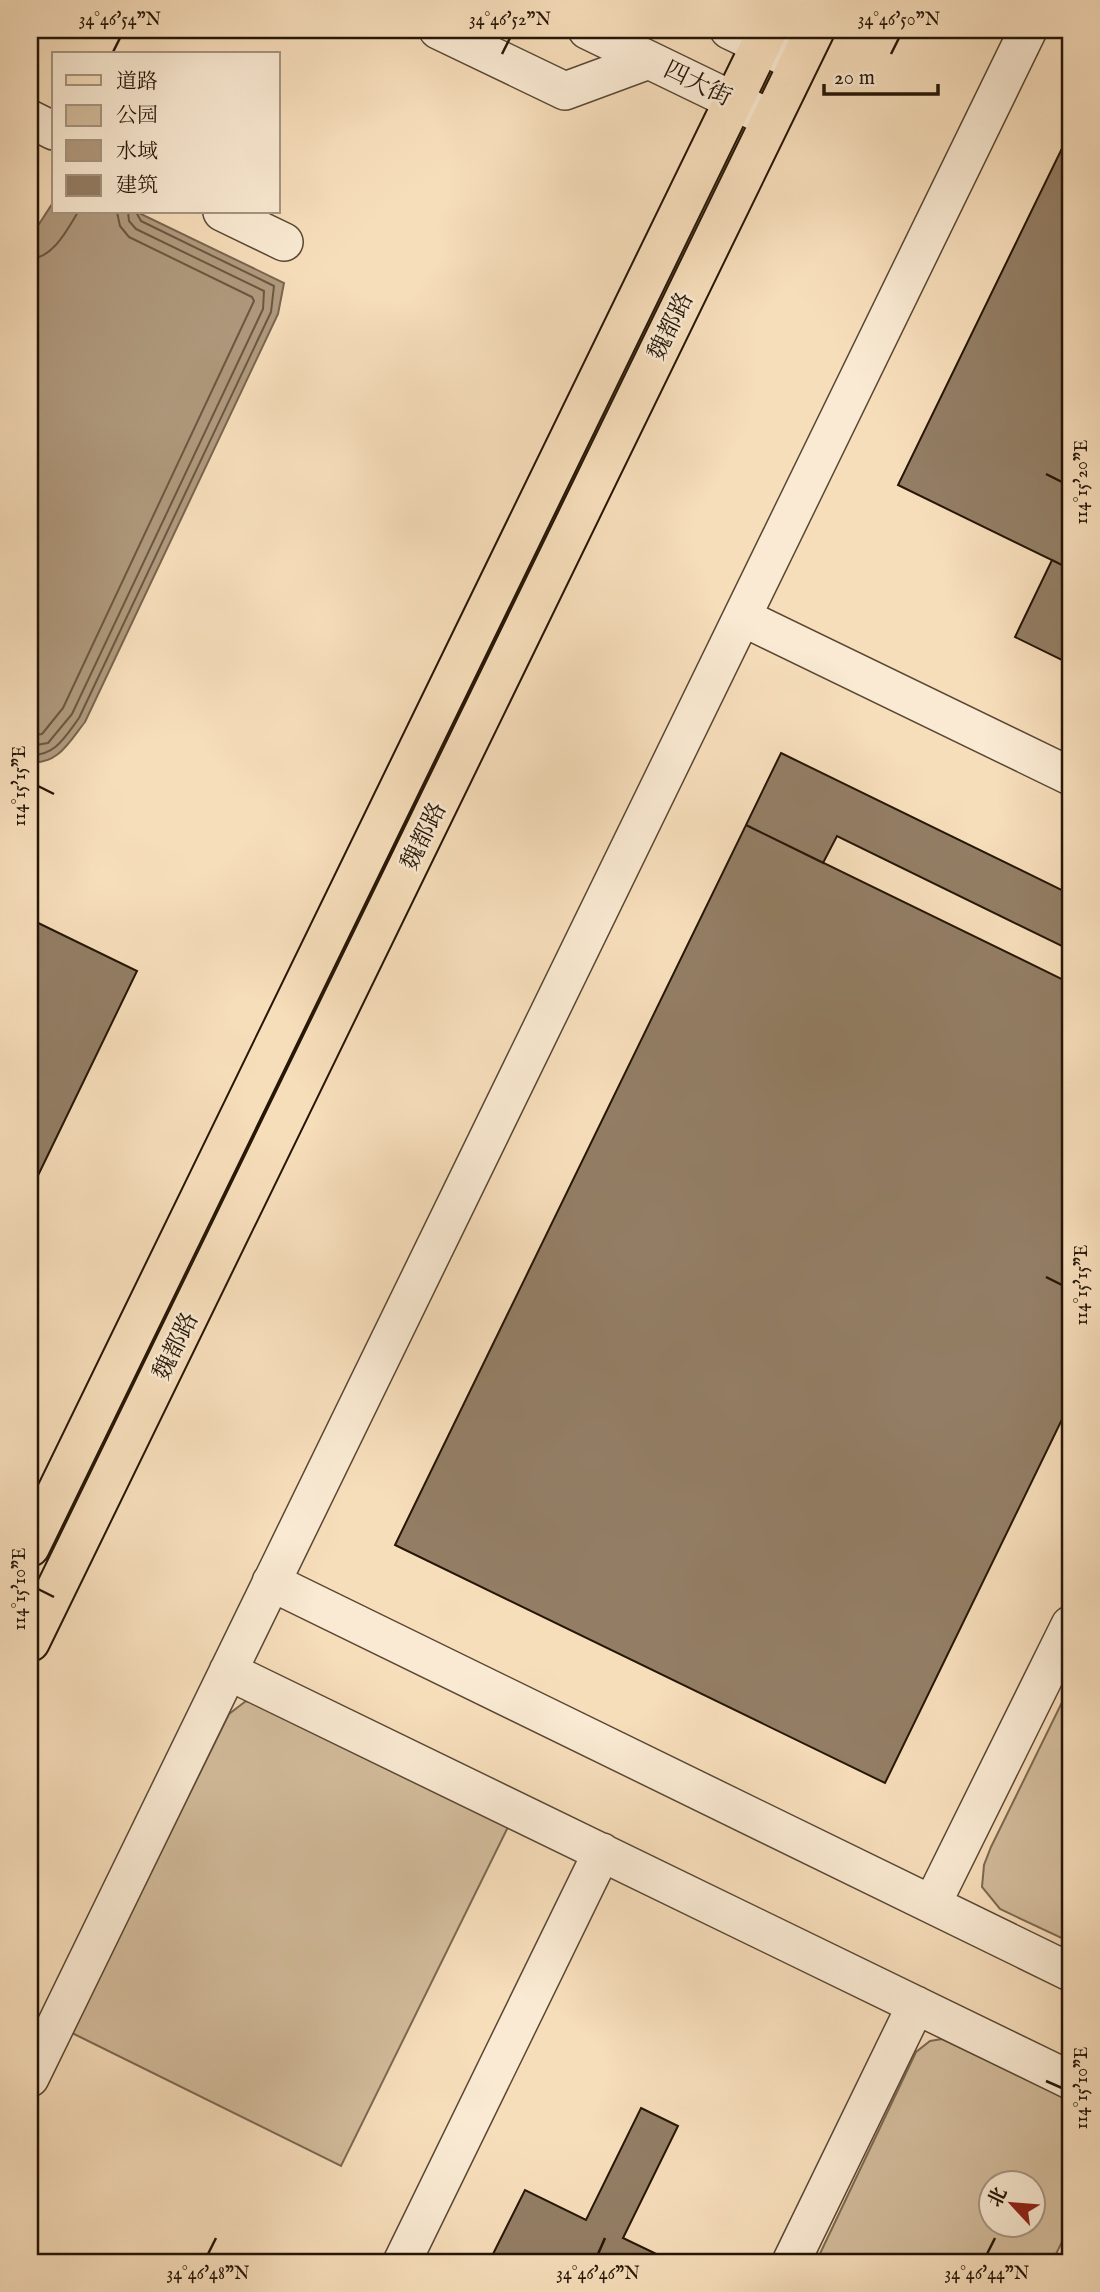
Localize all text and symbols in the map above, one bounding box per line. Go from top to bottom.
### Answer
text: 34°46'54"N [79,9,162,32]
text: 34°46'52"N [469,9,551,32]
text: 34°46'50"N [858,9,941,32]
legend [52,52,280,214]
scale bar [824,52,937,96]
street label: 四大街 [658,55,736,114]
text: 20 m [834,65,875,92]
text: 道路 [116,69,158,96]
text: 公园 [116,103,158,130]
text: 水域 [116,139,158,166]
text: 建筑 [116,173,158,200]
street label: 魏都路 [642,288,701,366]
text: 114°15'20"E [1071,440,1094,524]
text: 114°15'15"E [9,746,32,826]
street label: 魏都路 [395,798,454,876]
text: 114°15'15"E [1071,1245,1094,1325]
street label: 魏都路 [147,1308,206,1386]
text: 114°15'10"E [9,1547,32,1631]
text: 114°15'10"E [1071,2046,1094,2130]
north arrow [978,2170,1048,2240]
text: 北 [984,2184,1013,2211]
text: 34°46'48"N [166,2263,250,2286]
text: 34°46'46"N [556,2263,640,2286]
text: 34°46'44"N [945,2263,1030,2286]

